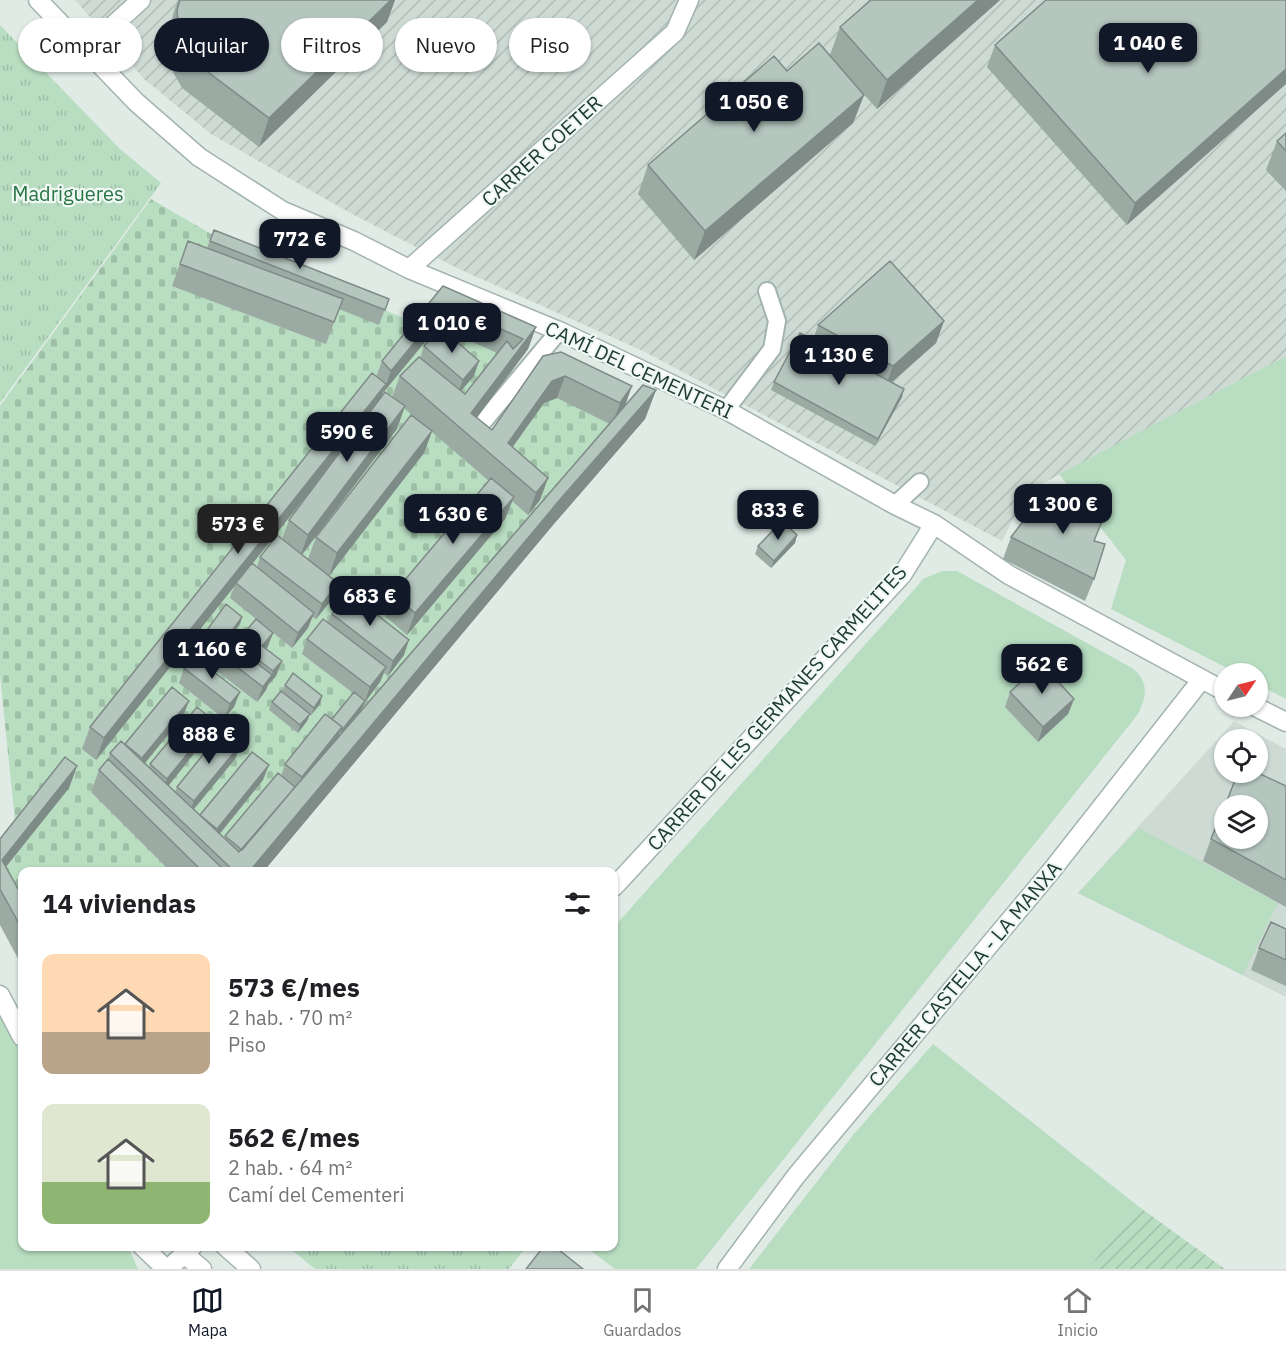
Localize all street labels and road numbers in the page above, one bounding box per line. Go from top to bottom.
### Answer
street label: CARRER COETER [475,89,608,212]
street label: CAMÍ DEL CEMENTERI [541,314,737,425]
street label: CARRER DE LES GERMANES CARMELITES [641,559,912,856]
street label: CARRER CASTELLA - LA MANXA [862,855,1067,1092]

